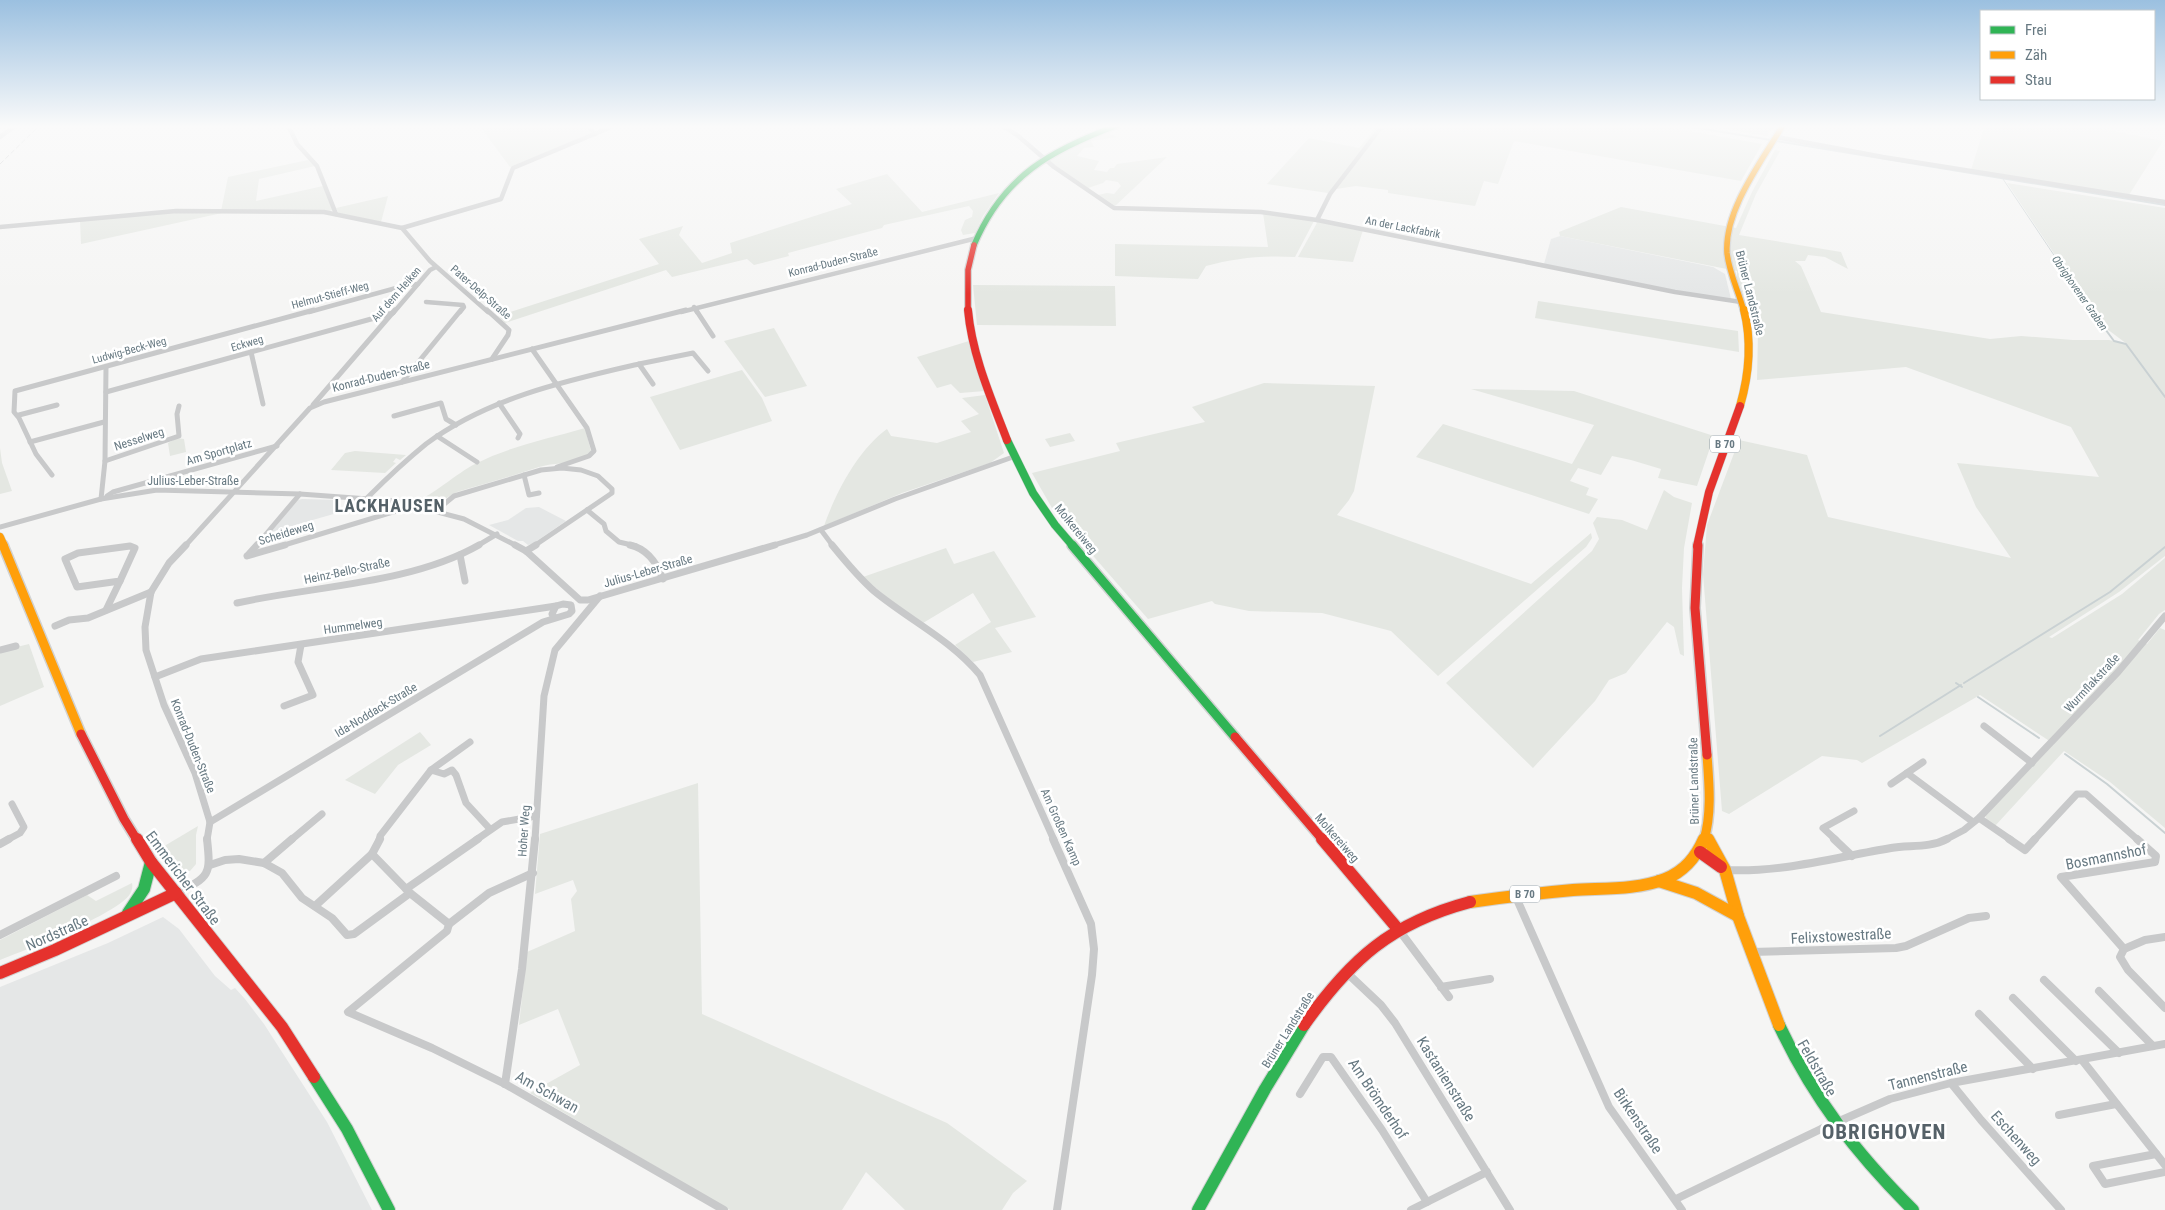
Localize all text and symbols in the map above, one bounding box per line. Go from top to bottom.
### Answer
legend [1980,10,2155,100]
text: Frei [2025,21,2047,39]
text: Zäh [2025,46,2047,64]
text: Stau [2025,71,2052,89]
street label: An der Lackfabrik [1364,214,1442,241]
street label: Konrad-Duden-Straße [787,245,879,280]
street label: Brüner Landstraße [1733,249,1767,337]
water label: Obrighovener Graben [2049,253,2110,333]
street label: Pater-Delp-Straße [448,262,514,322]
street label: Auf dem Heiken [369,264,424,325]
street label: Helmut-Stieff-Weg [290,279,370,312]
street label: Eckweg [229,333,265,354]
street label: Ludwig-Beck-Weg [91,334,168,367]
street label: Konrad-Duden-Straße [331,357,432,395]
street label: Nesselweg [112,424,166,454]
street label: Am Sportplatz [185,436,253,468]
road number: B 70 [1710,436,1740,452]
street label: Julius-Leber-Straße [147,474,239,488]
district label: LACKHAUSEN [334,495,446,516]
street label: Molkereiweg [1052,501,1100,557]
street label: Scheideweg [257,518,315,548]
street label: Julius-Leber-Straße [602,552,694,590]
street label: Heinz-Bello-Straße [303,555,392,587]
street label: Hummelweg [323,615,383,637]
street label: Wurmflakstraße [2061,651,2123,715]
street label: Ida-Noddack-Straße [332,680,420,740]
street label: Konrad-Duden-Straße [168,697,218,795]
street label: Brüner Landstraße [1686,737,1702,825]
street label: Am Großen Kamp [1038,786,1084,868]
street label: Hoher Weg [515,805,533,857]
street label: Molkereiweg [1312,811,1362,865]
street label: Emmericher Straße [142,828,224,928]
street label: Bosmannshof [2064,840,2148,874]
road number: B 70 [1510,886,1540,902]
street label: Nordstraße [23,911,91,955]
street label: Felixstowestraße [1790,924,1892,948]
street label: Brüner Landstraße [1259,989,1317,1071]
street label: Kastanienstraße [1413,1033,1479,1125]
street label: Feldstraße [1794,1036,1840,1100]
street label: Am Brömderhof [1344,1055,1412,1143]
street label: Tannenstraße [1887,1058,1969,1094]
street label: Am Schwan [512,1067,582,1117]
street label: Birkenstraße [1610,1085,1666,1157]
street label: Eschenweg [1987,1107,2045,1169]
district label: OBRIGHOVEN [1822,1120,1946,1144]

